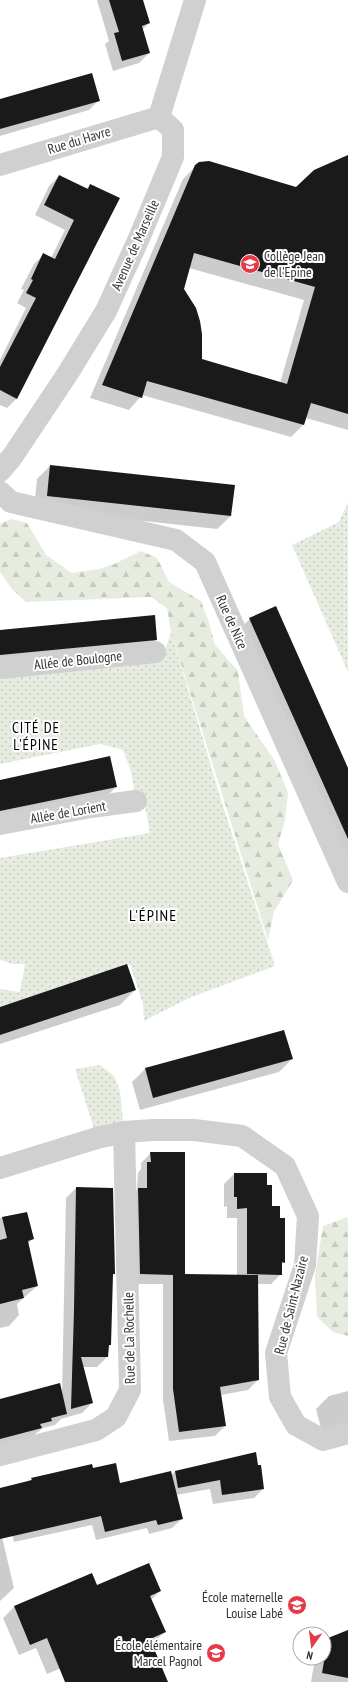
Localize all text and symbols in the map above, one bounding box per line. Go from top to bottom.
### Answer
street label: Rue du Havre [45,122,113,158]
street label: Avenue de Marseille [107,197,163,293]
place label: Collège Jean de l'Epine [264,247,324,281]
school or university icon: Collège Jean de l'Epine [239,253,261,275]
street label: Rue de Nice [212,592,252,652]
street label: Allée de Boulogne [33,646,123,674]
district label: CITÉ DE L'ÉPINE [12,718,60,754]
street label: Allée de Lorient [29,796,107,827]
district label: L'ÉPINE [129,905,177,925]
street label: Rue de Saint-Nazaire [270,1254,312,1356]
street label: Rue de La Rochelle [119,1292,139,1384]
place label: École maternelle Louise Labé [202,1588,283,1622]
school or university icon: École maternelle Louise Labé [286,1594,308,1616]
north arrow [292,1626,332,1666]
place label: École élémentaire Marcel Pagnol [115,1636,203,1670]
school or university icon: École élémentaire Marcel Pagnol [205,1642,227,1664]
text: N [305,1648,314,1663]

